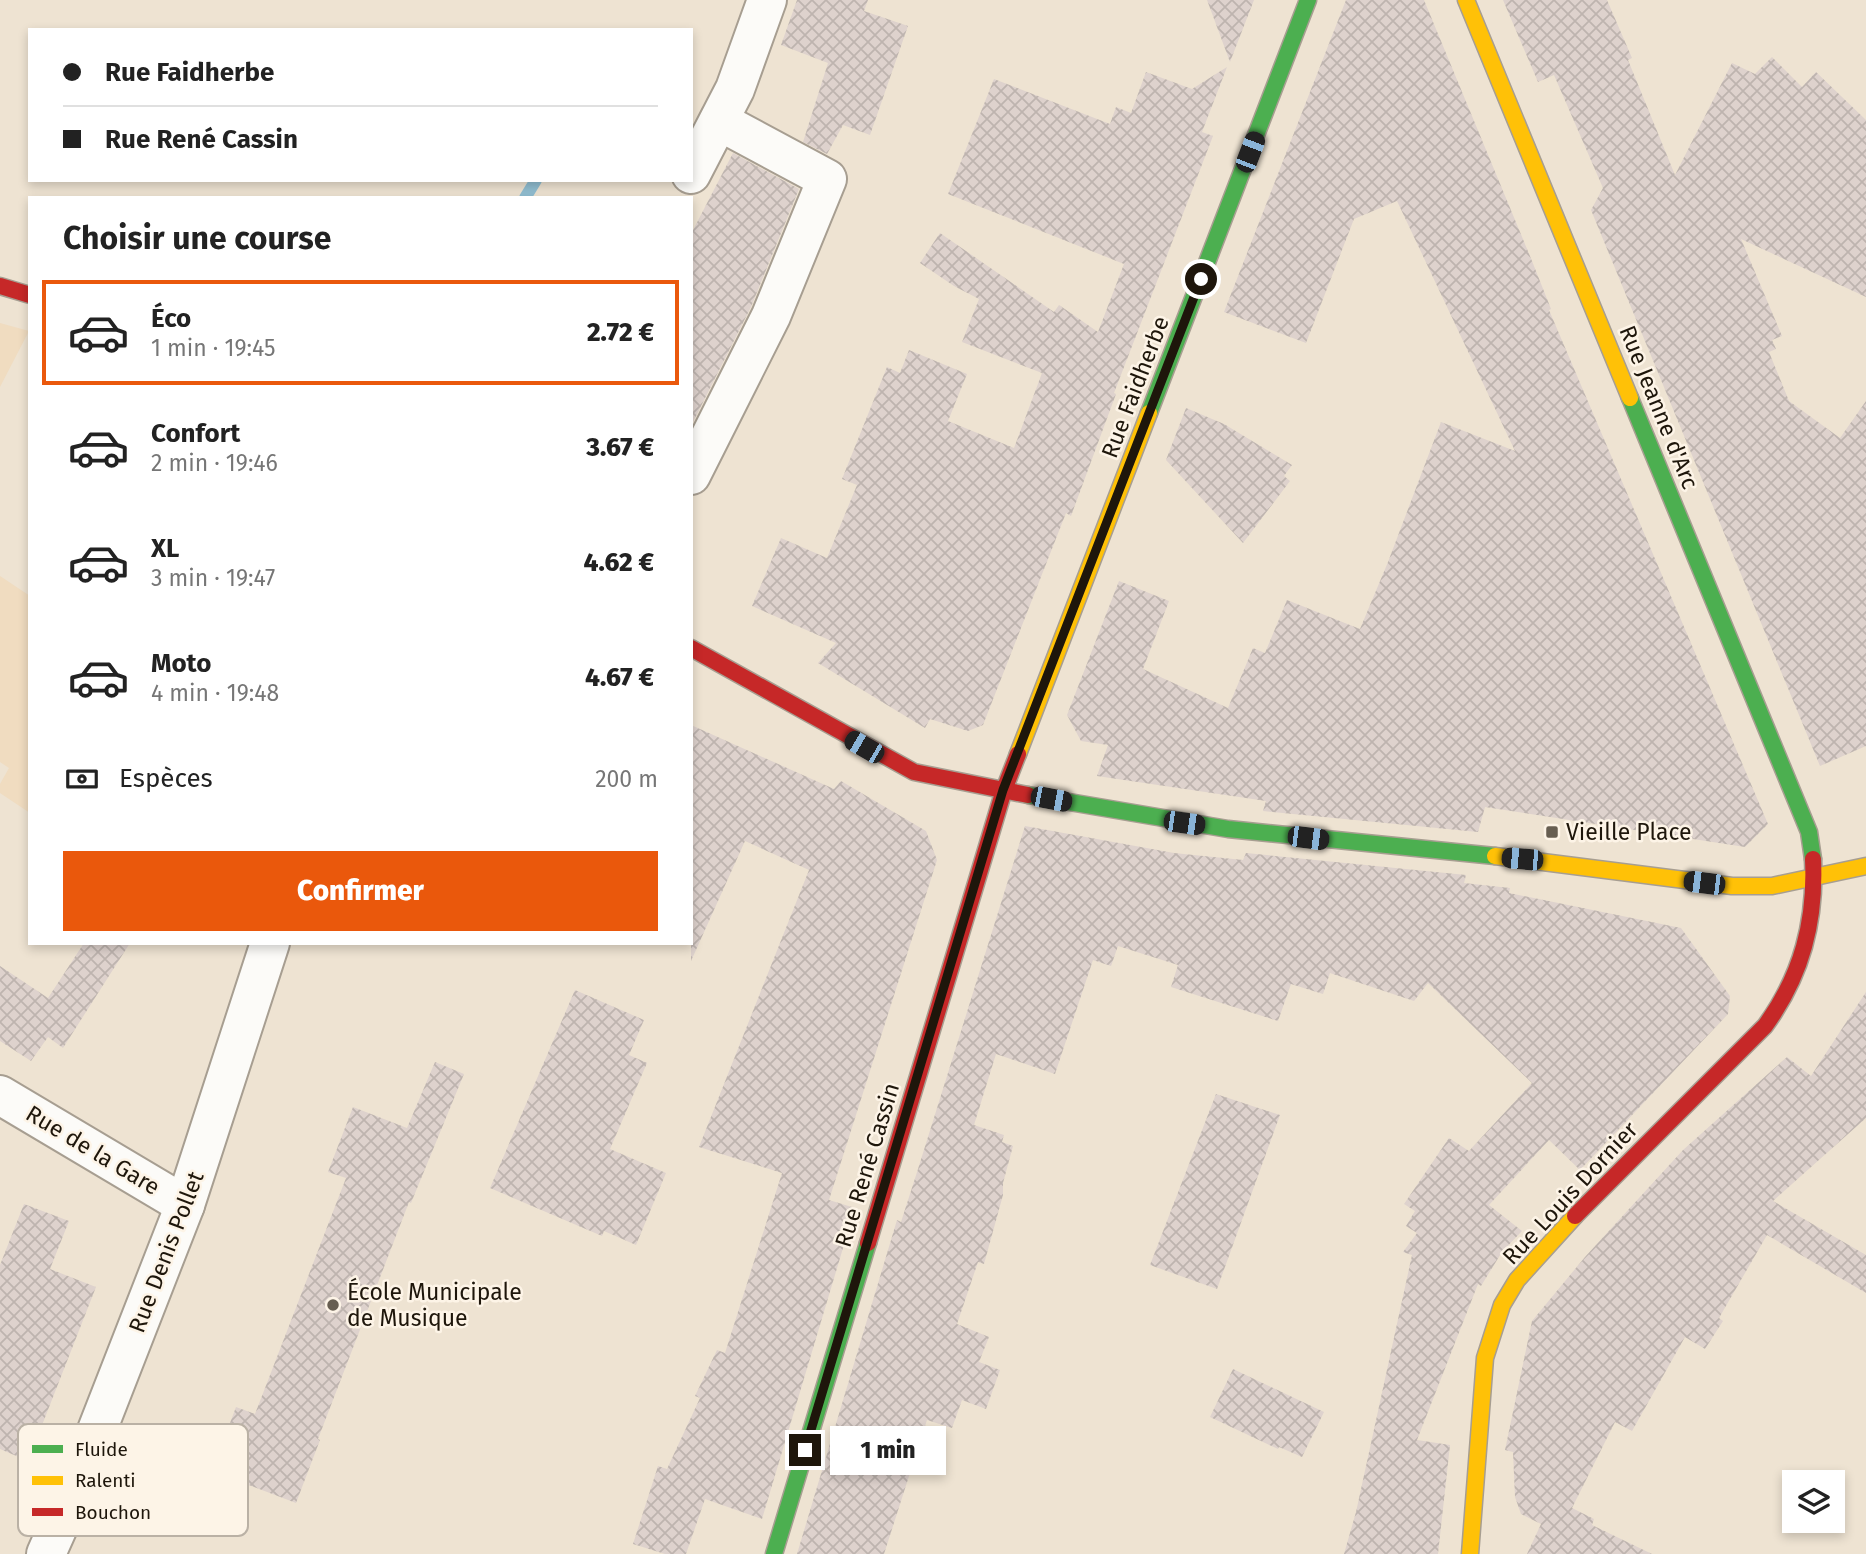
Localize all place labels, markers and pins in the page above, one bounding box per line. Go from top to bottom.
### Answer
place label: Vieille Place [1566,818,1692,846]
marker: Vieille Place [1544,824,1560,840]
place label: École Municipale de Musique [347,1277,522,1332]
marker: École Municipale de Musique [325,1297,341,1313]

